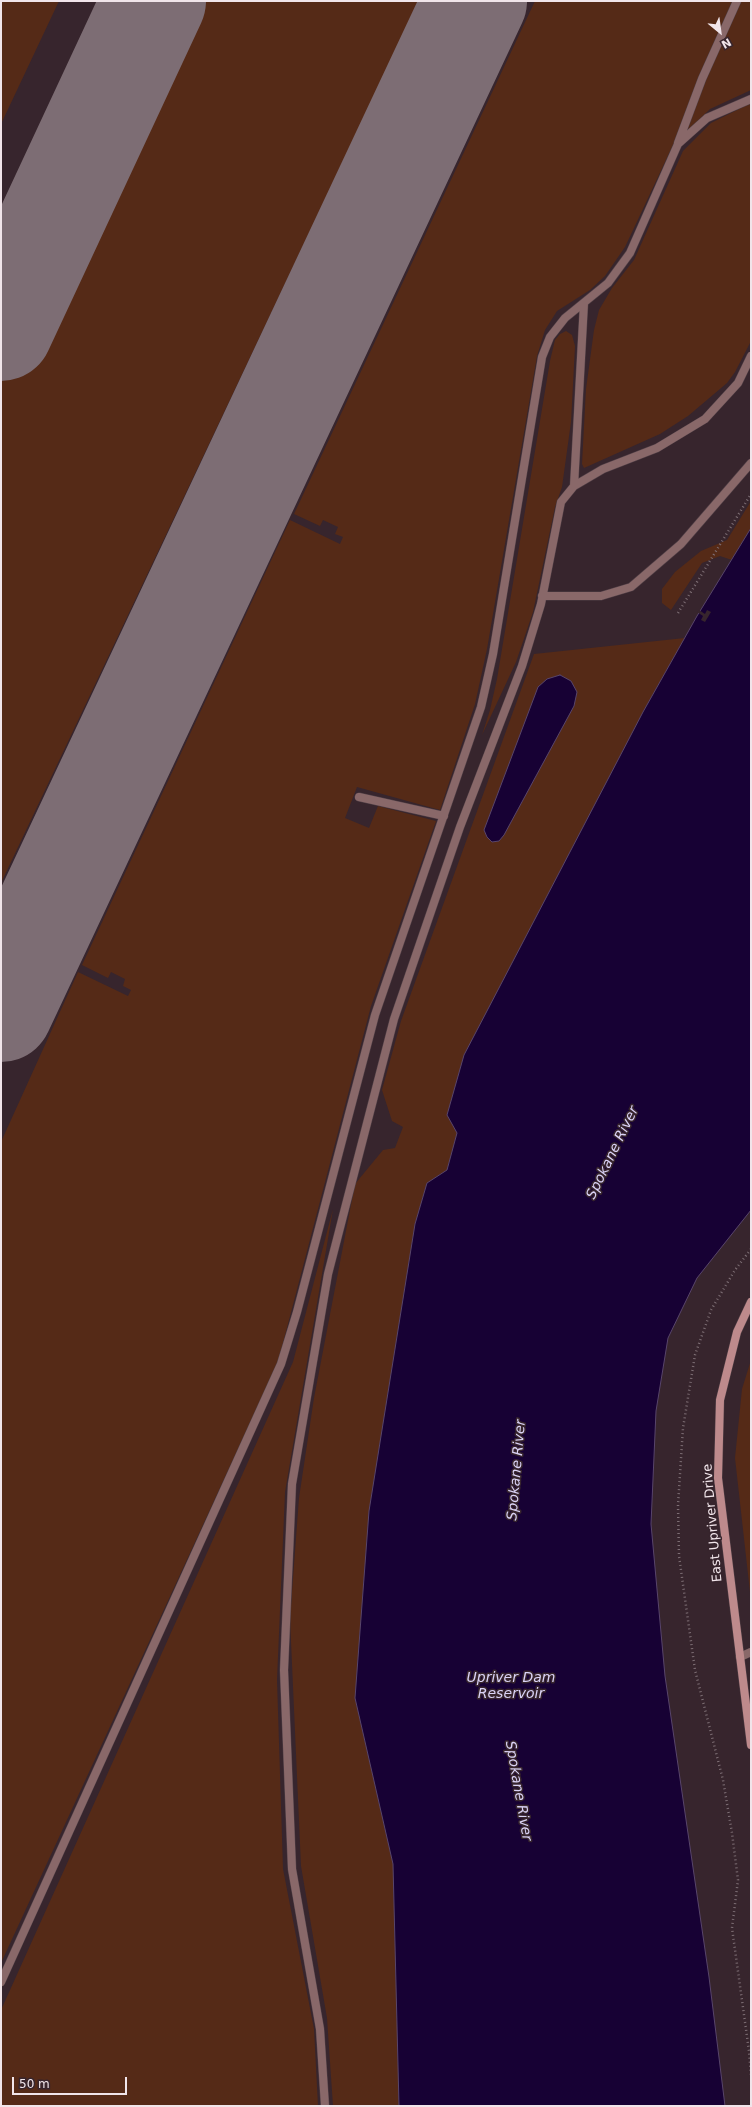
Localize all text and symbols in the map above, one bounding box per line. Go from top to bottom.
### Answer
north arrow [700,12,740,52]
text: N [719,35,733,51]
water label: Spokane River [583,1104,643,1202]
water label: Spokane River [504,1419,530,1521]
street label: East Upriver Drive [700,1463,726,1583]
water label: Upriver Dam Reservoir [467,1670,555,1702]
water label: Spokane River [501,1740,535,1842]
scale bar [14,2069,129,2095]
text: 50 m [19,2077,50,2091]

